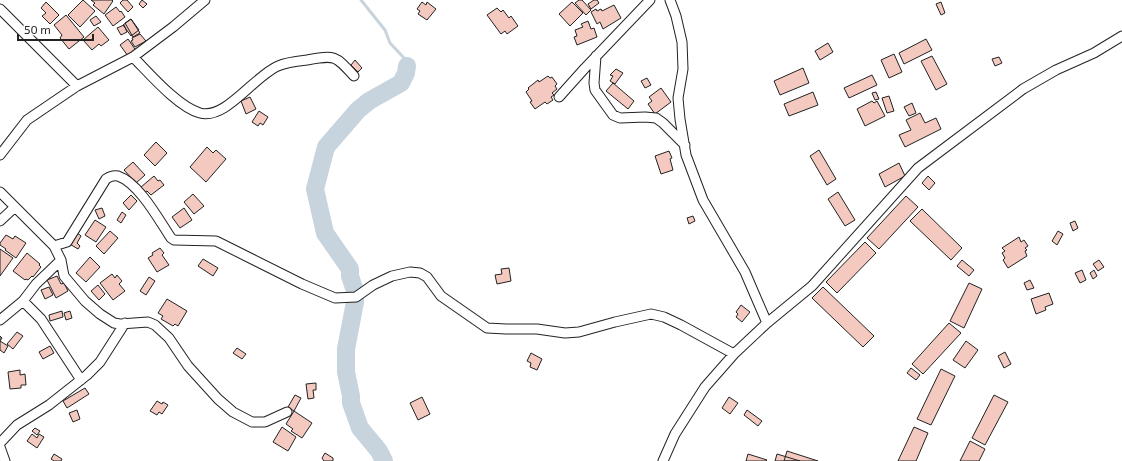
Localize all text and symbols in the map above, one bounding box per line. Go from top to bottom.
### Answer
scale bar [18,16,93,42]
text: 50 m [24,22,51,36]

